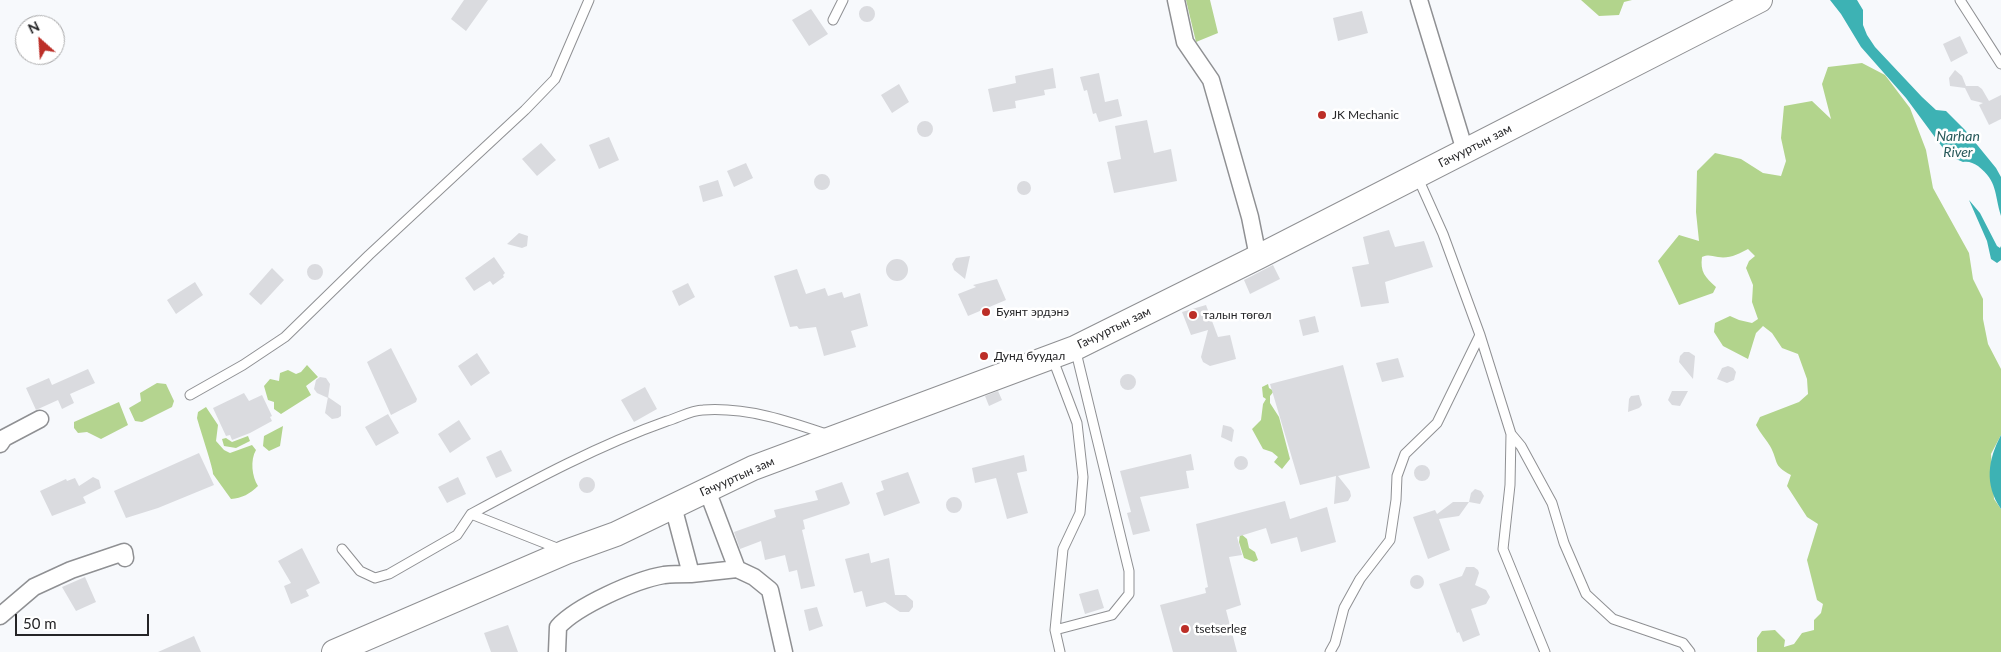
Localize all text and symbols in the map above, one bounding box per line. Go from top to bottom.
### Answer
north arrow [15,15,65,65]
text: N [25,17,42,37]
place label: JK Mechanic [1332,108,1399,122]
marker: JK Mechanic [1316,109,1328,121]
street label: Гачууртын зам [1436,121,1514,171]
water label: Narhan River [1936,128,1980,160]
street label: Гачууртын зам [1075,304,1153,352]
place label: Буянт эрдэнэ [996,305,1069,319]
marker: Буянт эрдэнэ [980,306,992,318]
place label: талын төгөл [1203,308,1271,322]
marker: талын төгөл [1187,309,1199,321]
place label: Дунд буудал [994,349,1065,363]
marker: Дунд буудал [978,350,990,362]
street label: Гачууртын зам [697,454,777,500]
scale bar [18,604,151,636]
text: 50 m [23,614,57,632]
place label: tsetserleg [1195,622,1246,636]
marker: tsetserleg [1179,623,1191,635]

